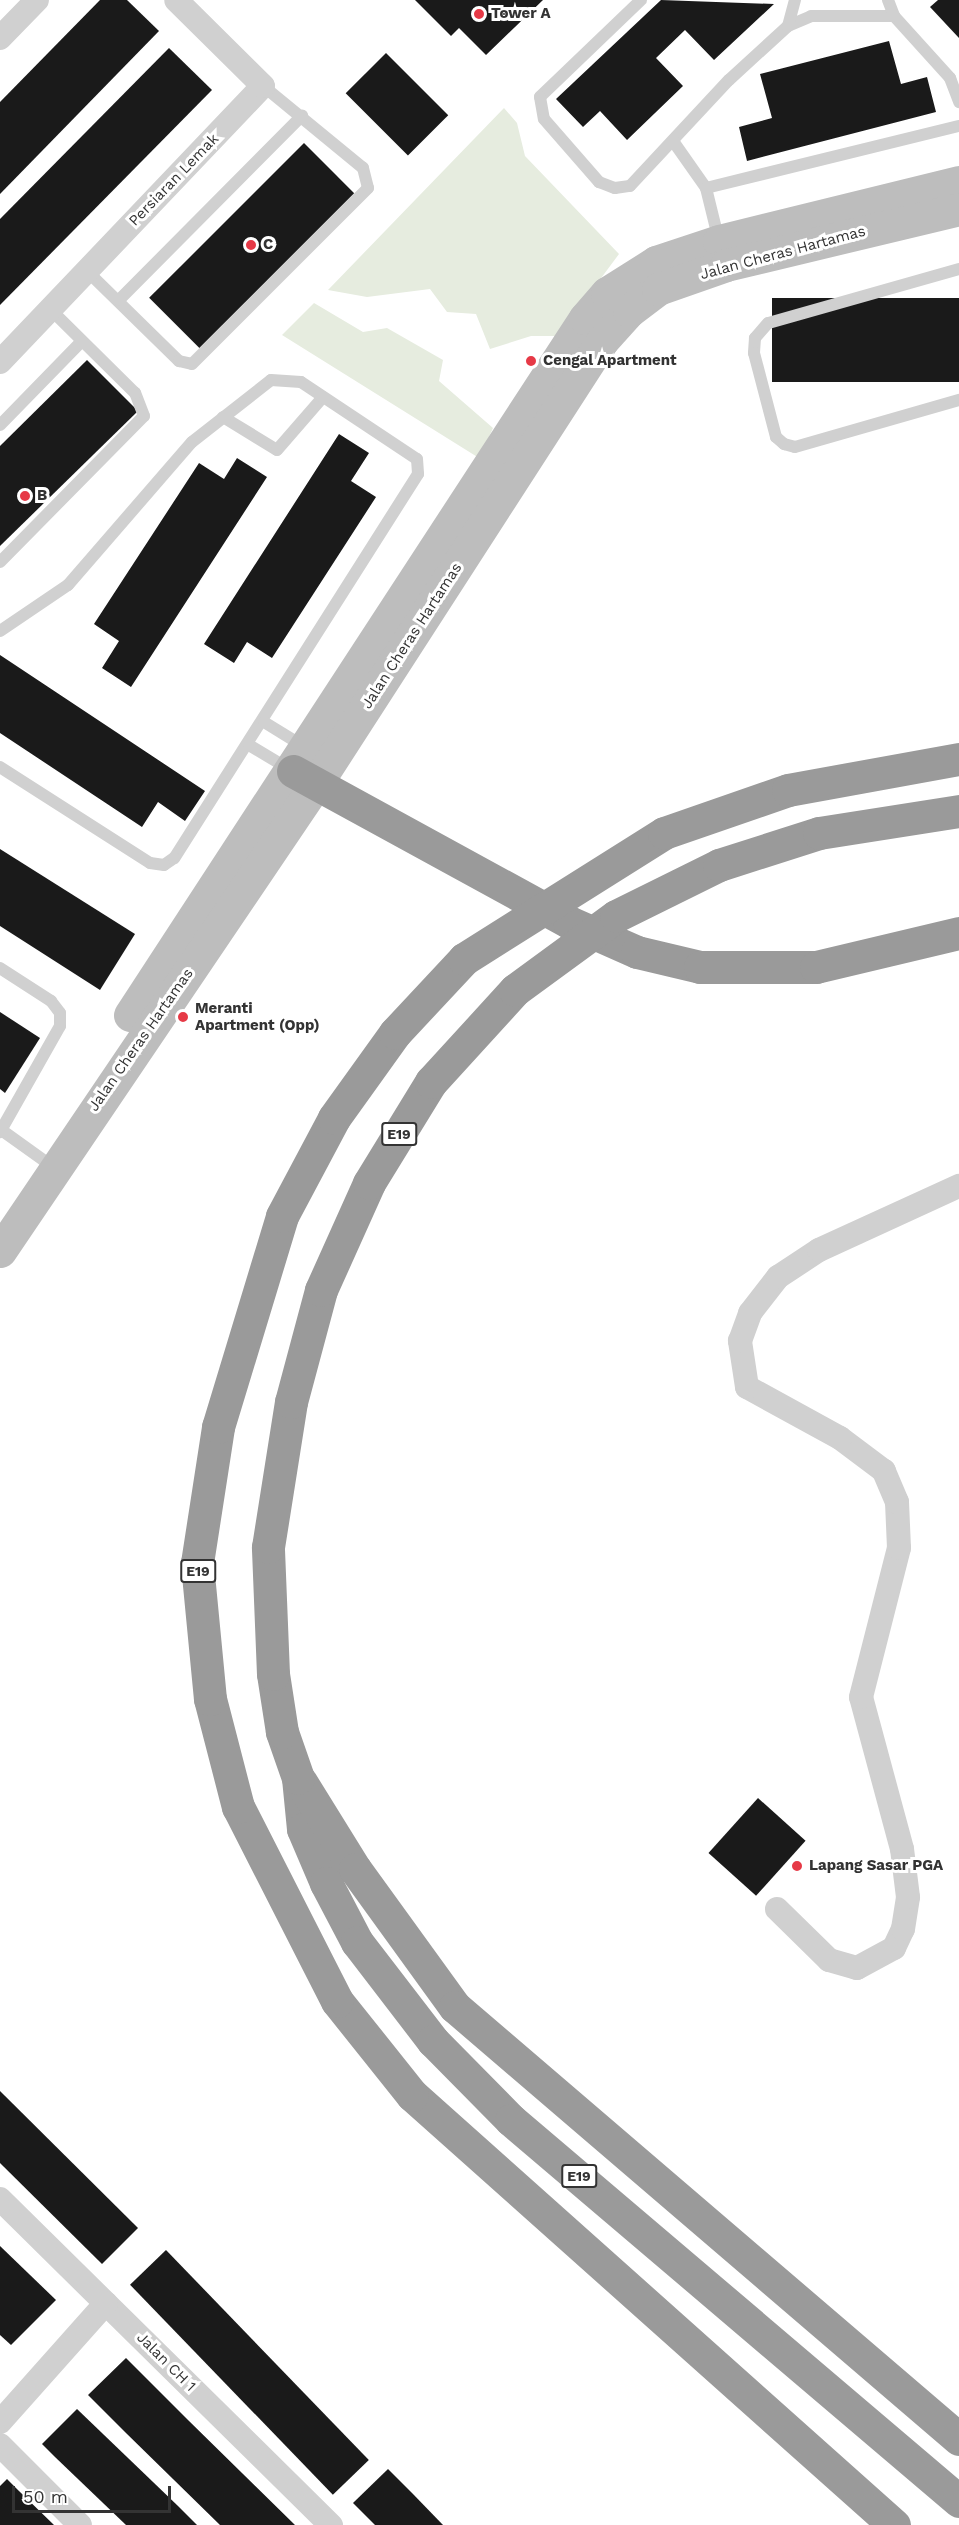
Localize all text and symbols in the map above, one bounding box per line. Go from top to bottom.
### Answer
place label: Tower A [491,5,551,23]
marker: Tower A [472,7,486,21]
street label: Persiaran Lemak [125,130,223,230]
street label: Jalan Cheras Hartamas [698,222,868,284]
place label: C [263,236,273,254]
marker: C [244,238,258,252]
place label: Cengal Apartment [543,352,677,370]
marker: Cengal Apartment [524,354,538,368]
place label: B [37,487,47,505]
marker: B [18,489,32,503]
street label: Jalan Cheras Hartamas [358,560,466,712]
street label: Jalan Cheras Hartamas [85,965,197,1115]
place label: Meranti Apartment (Opp) [195,999,320,1034]
marker: Meranti Apartment (Opp) [176,1010,190,1024]
road number: E19 [381,1123,417,1145]
road number: E19 [180,1560,216,1582]
place label: Lapang Sasar PGA [809,1857,943,1875]
marker: Lapang Sasar PGA [790,1859,804,1873]
road number: E19 [561,2165,597,2187]
street label: Jalan CH 1 [133,2329,199,2395]
scale bar [15,2474,174,2512]
text: 50 m [23,2486,68,2507]

